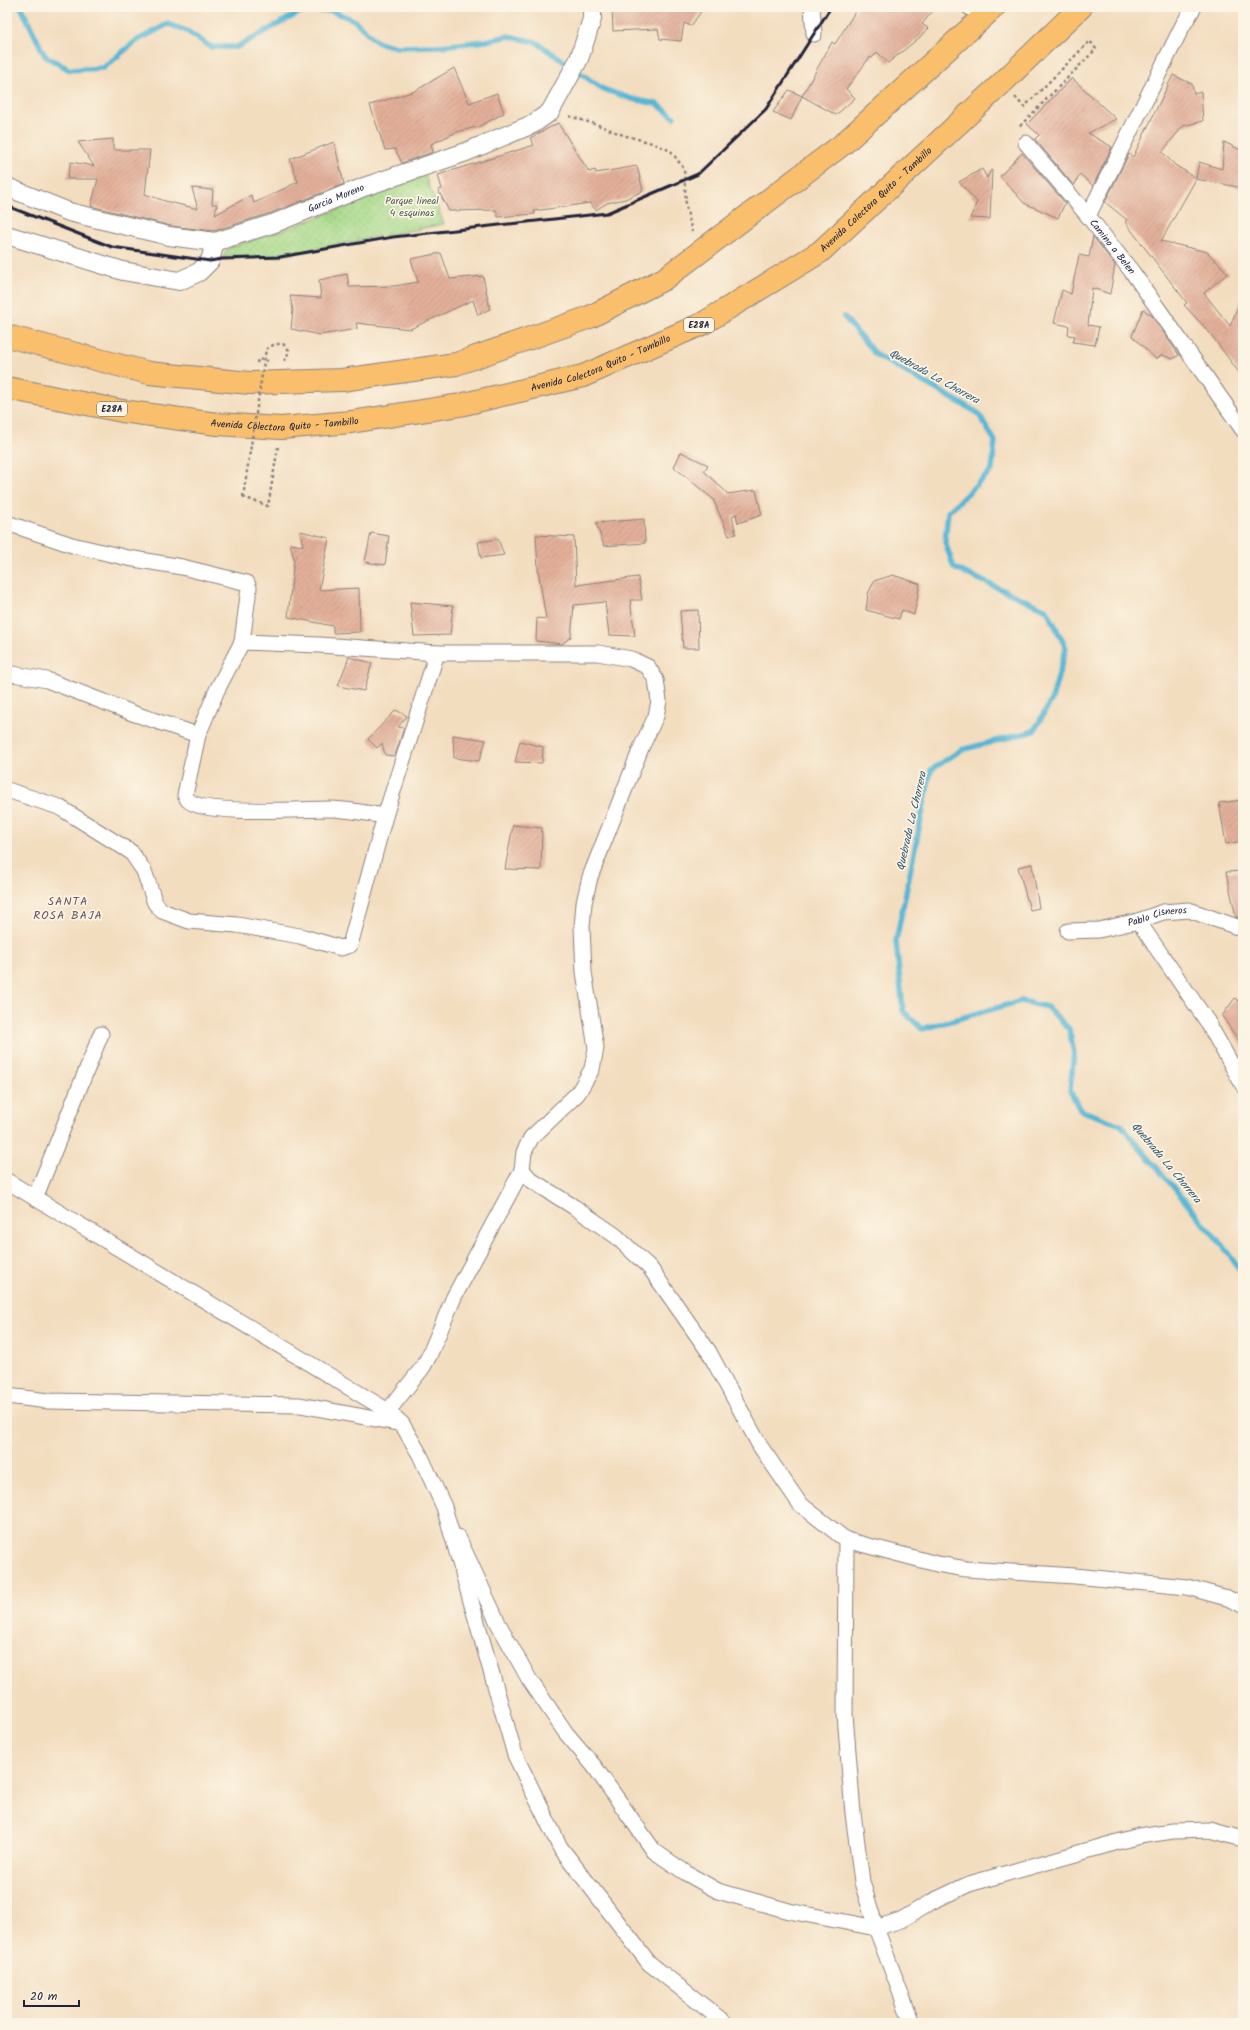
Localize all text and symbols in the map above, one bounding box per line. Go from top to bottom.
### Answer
street label: Avenida Colectora Quito - Tambillo [816,143,936,256]
street label: Garcia Moreno [305,179,367,217]
park label: Parque lineal 4 esquinas [385,193,439,221]
street label: Camino a Belen [1085,216,1139,278]
road number: E28A [684,318,714,332]
street label: Avenida Colectora Quito - Tambillo [529,330,674,396]
water label: Quebrada La Chorrera [885,345,983,410]
road number: E28A [97,402,127,416]
street label: Avenida Colectora Quito - Tambillo [210,413,360,436]
water label: Quebrada La Chorrera [892,769,932,872]
district label: SANTA ROSA BAJA [33,892,103,925]
street label: Pablo Cisneros [1126,902,1188,931]
water label: Quebrada La Chorrera [1127,1119,1206,1208]
scale bar [24,1982,79,2008]
text: 20 m [30,1987,58,2006]

